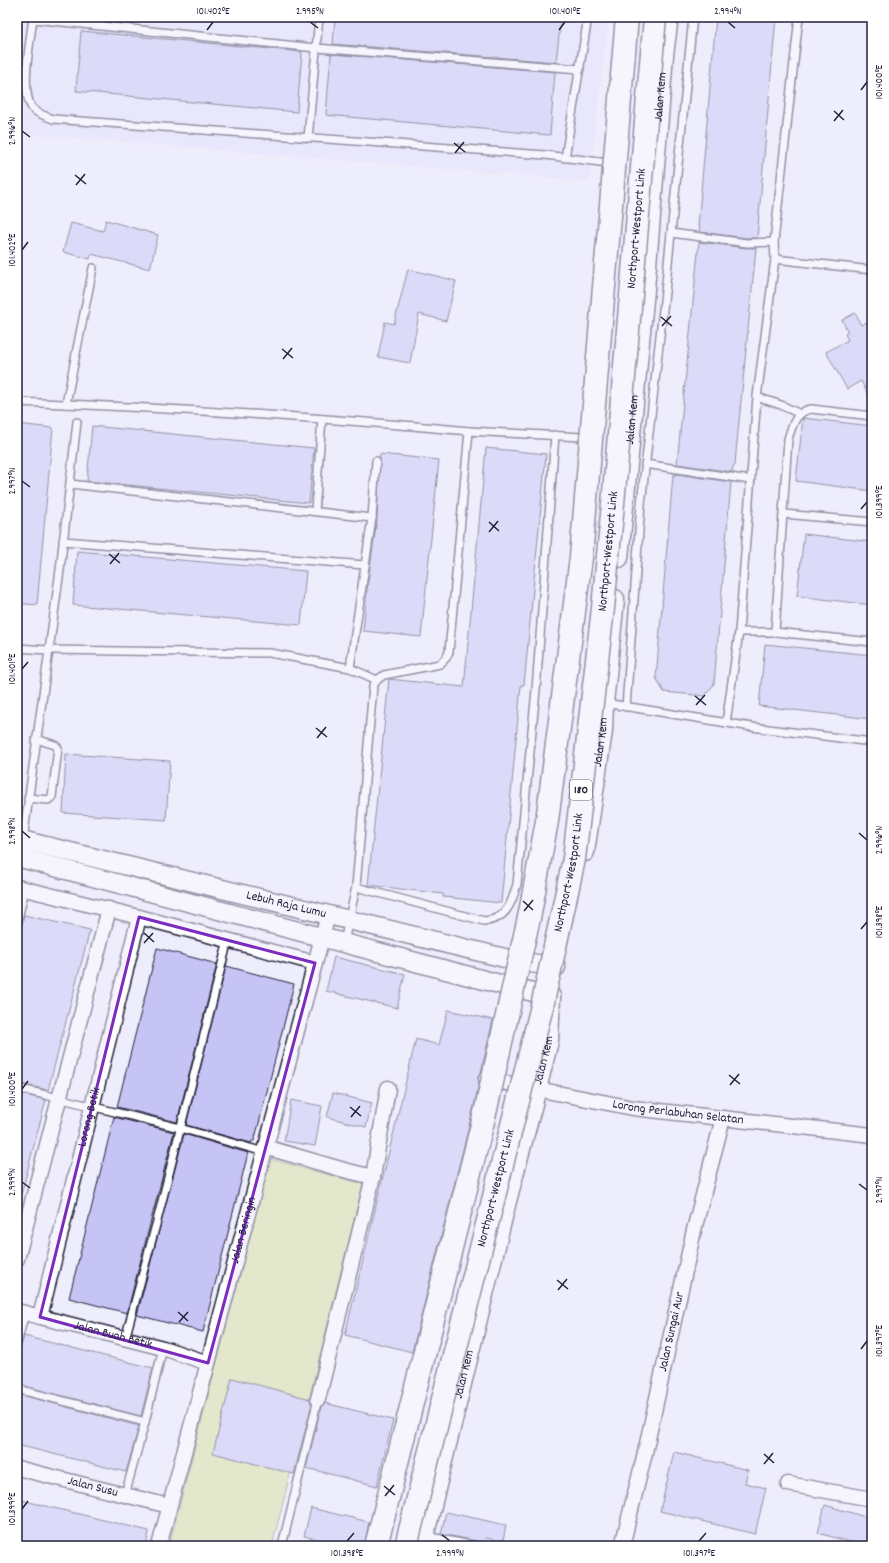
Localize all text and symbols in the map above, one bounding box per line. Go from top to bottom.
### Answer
text: 101.402°E [196,5,230,19]
text: 2.995°N [296,5,324,19]
text: 101.401°E [549,5,581,19]
text: 2.994°N [714,5,742,19]
text: 101.400°E [873,64,887,99]
street label: Jalan Kem [649,71,672,122]
text: 2.996°N [6,117,20,145]
street label: Northport-Westport Link [622,168,651,289]
text: 101.402°E [6,233,20,267]
street label: Jalan Kem [621,394,644,445]
text: 2.997°N [6,467,20,495]
text: 101.399°E [873,485,887,518]
street label: Northport-Westport Link [593,490,624,612]
text: 101.401°E [6,653,20,685]
street label: Jalan Kem [588,717,613,768]
road number: 180 [570,780,592,800]
street label: Northport-Westport Link [549,812,589,934]
text: 2.998°N [6,817,20,845]
text: 2.996°N [873,826,887,854]
street label: Lebuh Raja Lumu [244,886,328,924]
text: 101.398°E [873,905,887,938]
street label: Jalan Kem [529,1035,559,1087]
text: 101.400°E [6,1071,20,1106]
street label: Lorong Betik [73,1085,106,1149]
street label: Lorong Perlabuhan Selatan [611,1095,745,1130]
street label: Northport-Westport Link [472,1127,520,1249]
text: 2.999°N [6,1168,20,1196]
text: 2.997°N [873,1176,887,1204]
street label: Jalan Beringin [226,1195,262,1266]
street label: Jalan Sungai Aur [654,1290,690,1373]
street label: Jalan Buah Betik [72,1316,154,1354]
text: 101.397°E [873,1324,887,1357]
street label: Jalan Kem [449,1348,480,1401]
street label: Jalan Susu [65,1471,120,1502]
text: 101.399°E [6,1492,20,1525]
text: 101.398°E [331,1547,364,1561]
text: 2.999°N [436,1547,464,1561]
text: 101.397°E [683,1547,716,1561]

